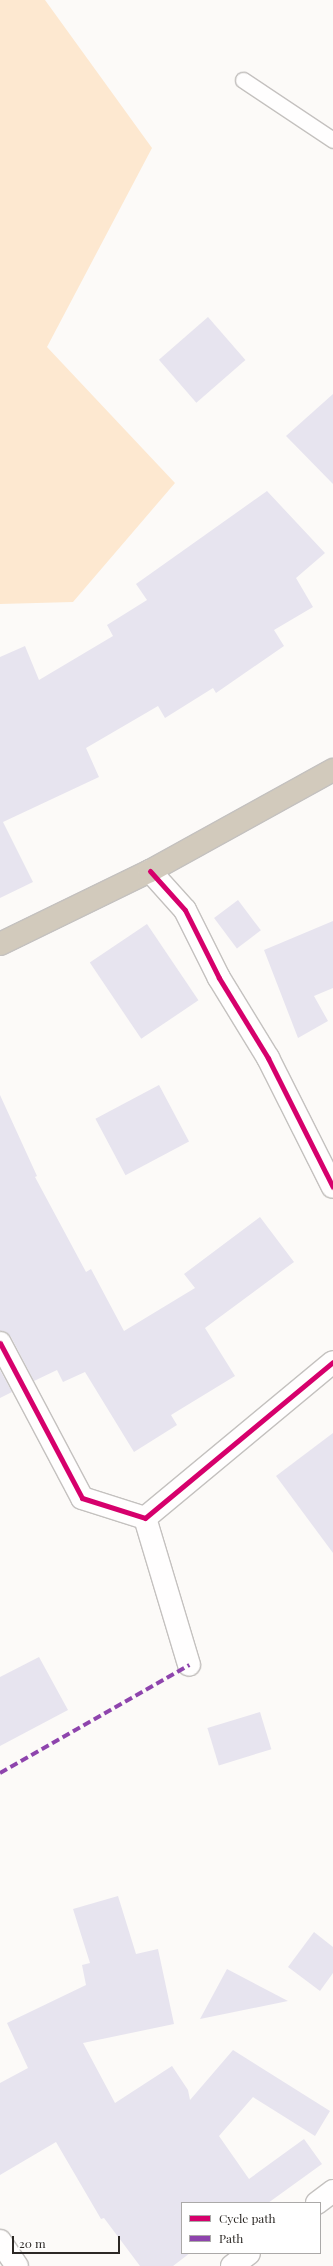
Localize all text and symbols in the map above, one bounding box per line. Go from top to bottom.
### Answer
legend [181,2202,321,2254]
text: Cycle path [219,2210,276,2226]
scale bar [14,2228,122,2254]
text: Path [219,2230,243,2246]
text: 20 m [19,2235,46,2251]

